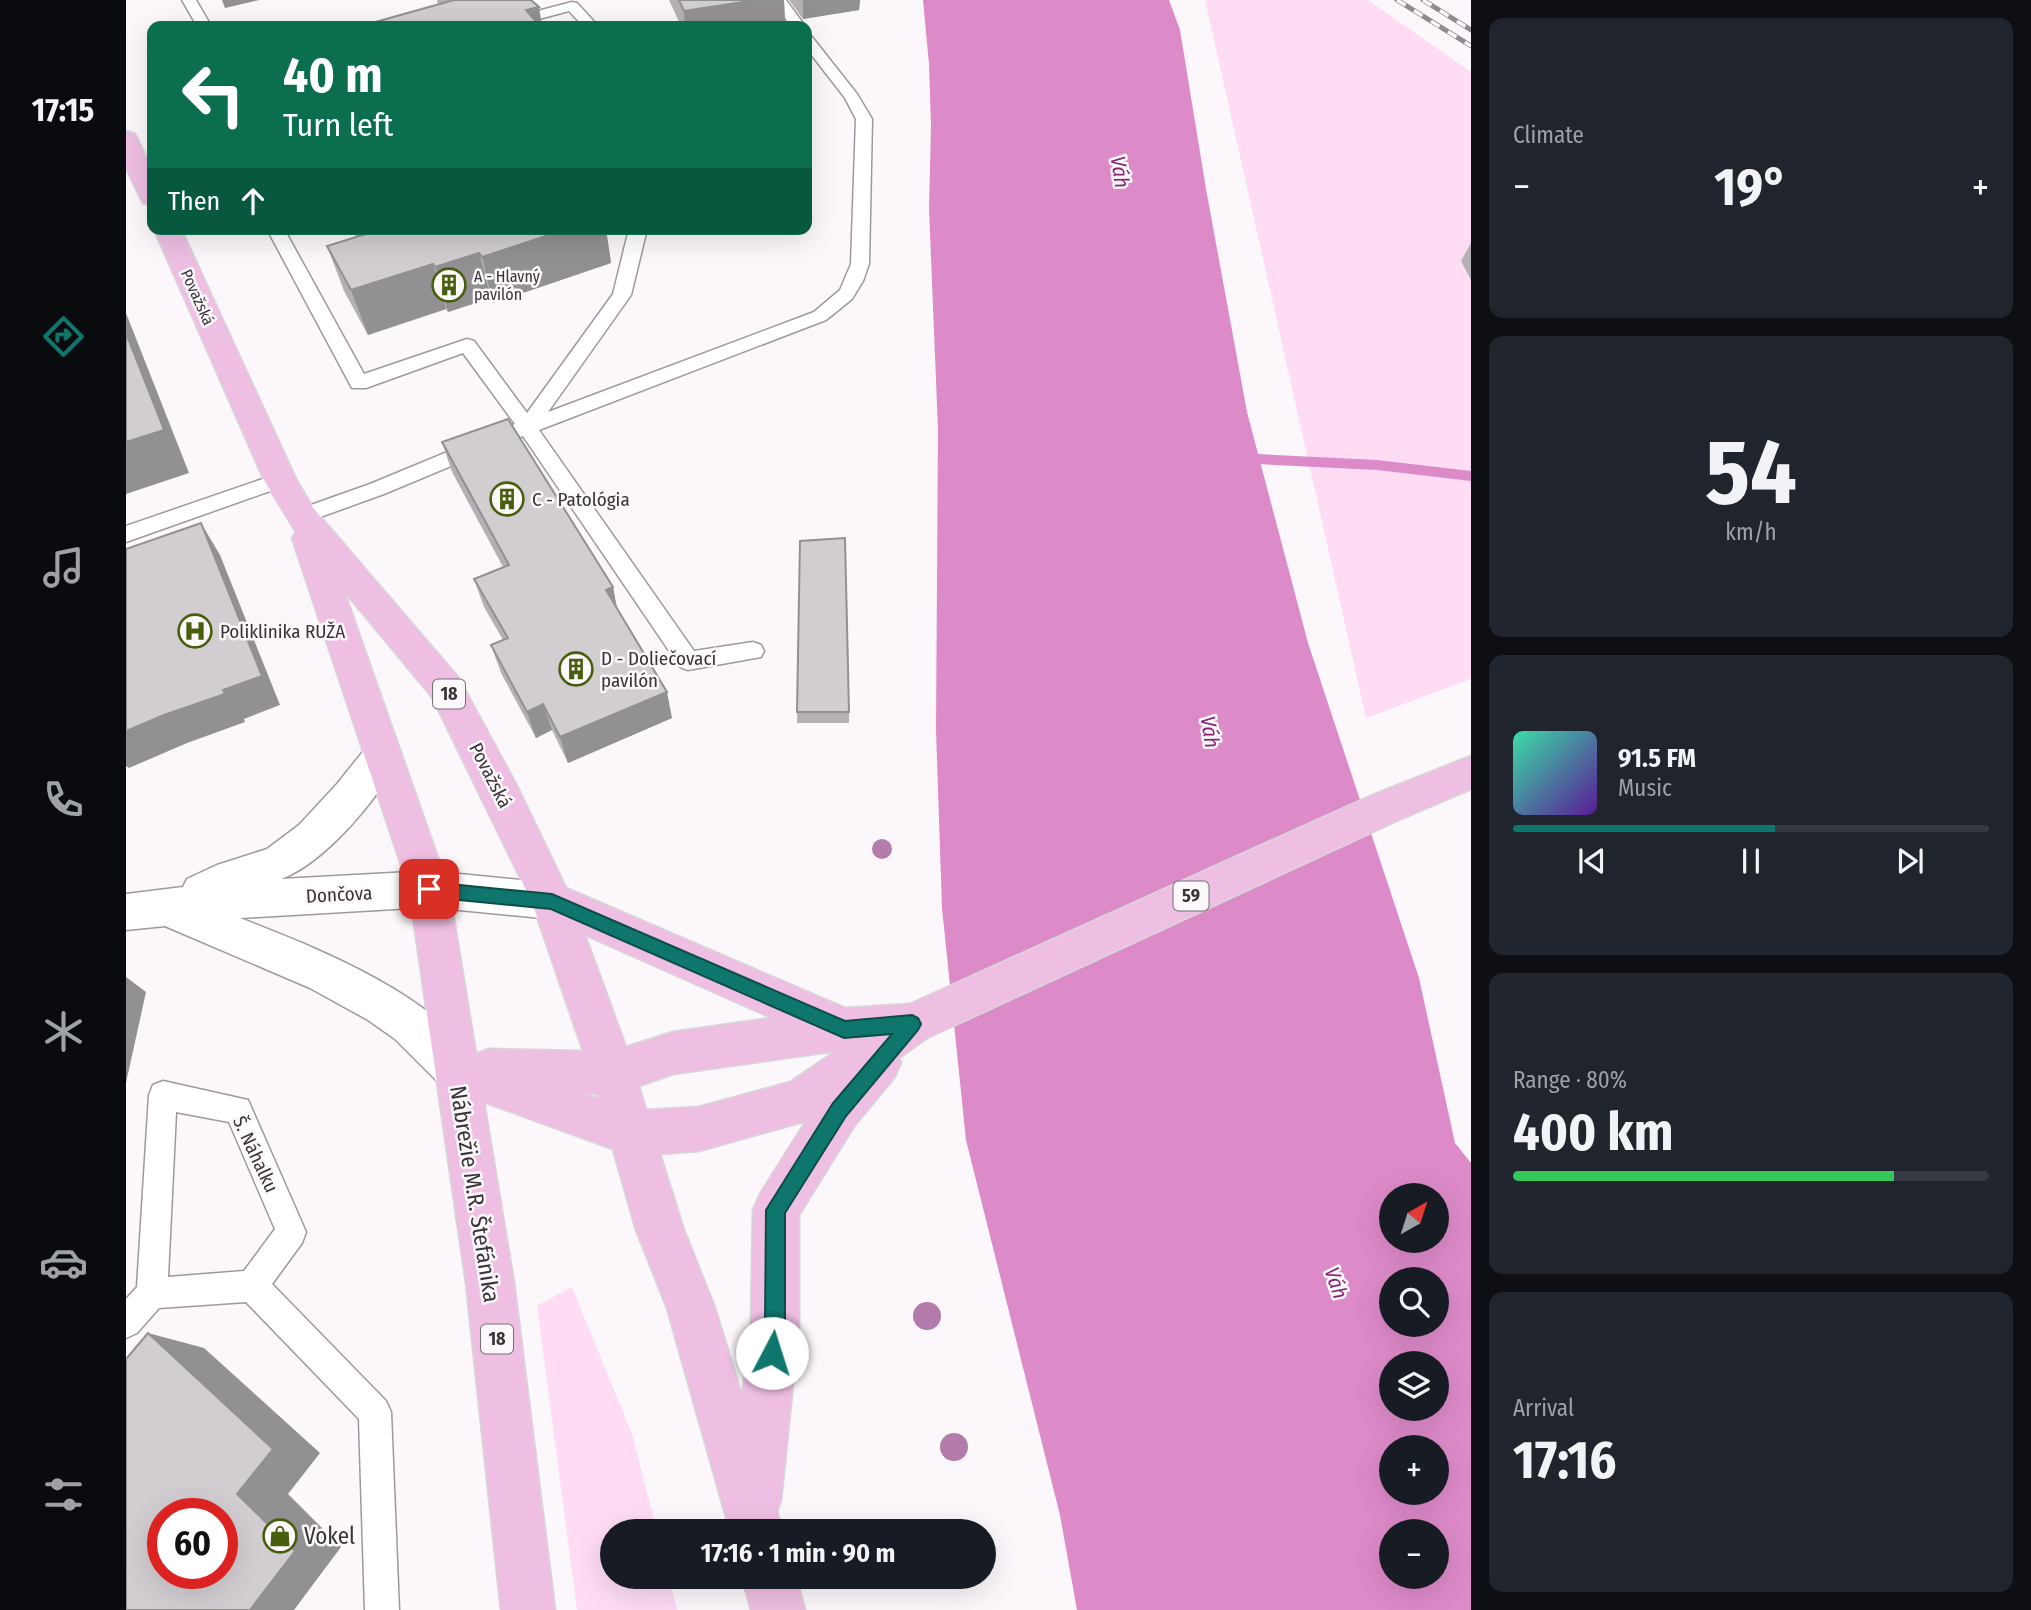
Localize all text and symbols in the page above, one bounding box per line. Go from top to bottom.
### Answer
text: 40 m [283,46,383,105]
icon: left [168,49,259,140]
text: 17:15 [32,91,94,129]
text: Turn left [283,106,393,144]
text: Climate [1513,121,1584,149]
water label: Váh [1105,154,1135,190]
text: 19° [1714,156,1788,219]
text: − [1513,164,1530,210]
text: + [1972,164,1989,210]
icon: ahead [234,182,272,220]
text: Then [168,186,220,217]
street label: Považská [177,266,218,328]
building icon: A - Hlavný pavilón [430,266,468,304]
place label: A - Hlavný pavilón [474,267,541,304]
icon: directions [39,312,88,361]
text: 54 [1705,418,1797,527]
building icon: C - Patológia [488,480,526,518]
place label: C - Patológia [532,488,630,511]
text: km/h [1725,518,1777,546]
icon: music [39,543,88,592]
hospital icon: Poliklinika RUŽA [176,612,214,650]
place label: Poliklinika RUŽA [220,620,345,643]
place label: D - Doliečovací pavilón [601,647,717,692]
building icon: D - Doliečovací pavilón [557,650,595,688]
road number: 18 [433,680,465,708]
water label: Váh [1195,714,1225,750]
street label: Považská [464,739,517,812]
text: 91.5 FM [1618,743,1696,774]
text: Music [1618,774,1672,802]
icon: phone [39,775,88,824]
icon: previous [1573,842,1611,880]
icon: pause [1732,842,1770,880]
icon: next [1891,842,1929,880]
pin [399,859,459,919]
icon: arrive [410,870,448,908]
street label: Dončova [305,881,373,908]
road number: 59 [1174,882,1208,911]
icon: climate [39,1007,88,1056]
text: Range · 80% [1513,1066,1627,1094]
street label: Nábrežie M.R. Štefánika [444,1083,507,1304]
text: 400 km [1513,1101,1673,1164]
street label: Š. Náhalku [228,1112,283,1196]
north arrow [1379,1183,1449,1253]
map controls [1379,1183,1449,1589]
icon: car [39,1238,88,1287]
water label: Váh [1319,1264,1353,1302]
button: search [1379,1267,1449,1337]
position arrow [735,1316,809,1390]
road number: 18 [481,1324,513,1354]
button: layers [1379,1351,1449,1421]
text: Arrival [1513,1394,1574,1422]
text: 17:16 [1513,1429,1616,1492]
button: + [1379,1435,1449,1505]
icon: filters [39,1470,88,1519]
speed limit sign: 60 [147,1498,238,1589]
shop icon: Vokel [261,1517,299,1555]
button: − [1379,1519,1449,1589]
place label: Vokel [304,1522,355,1550]
text: 17:16 · 1 min · 90 m [701,1538,895,1569]

